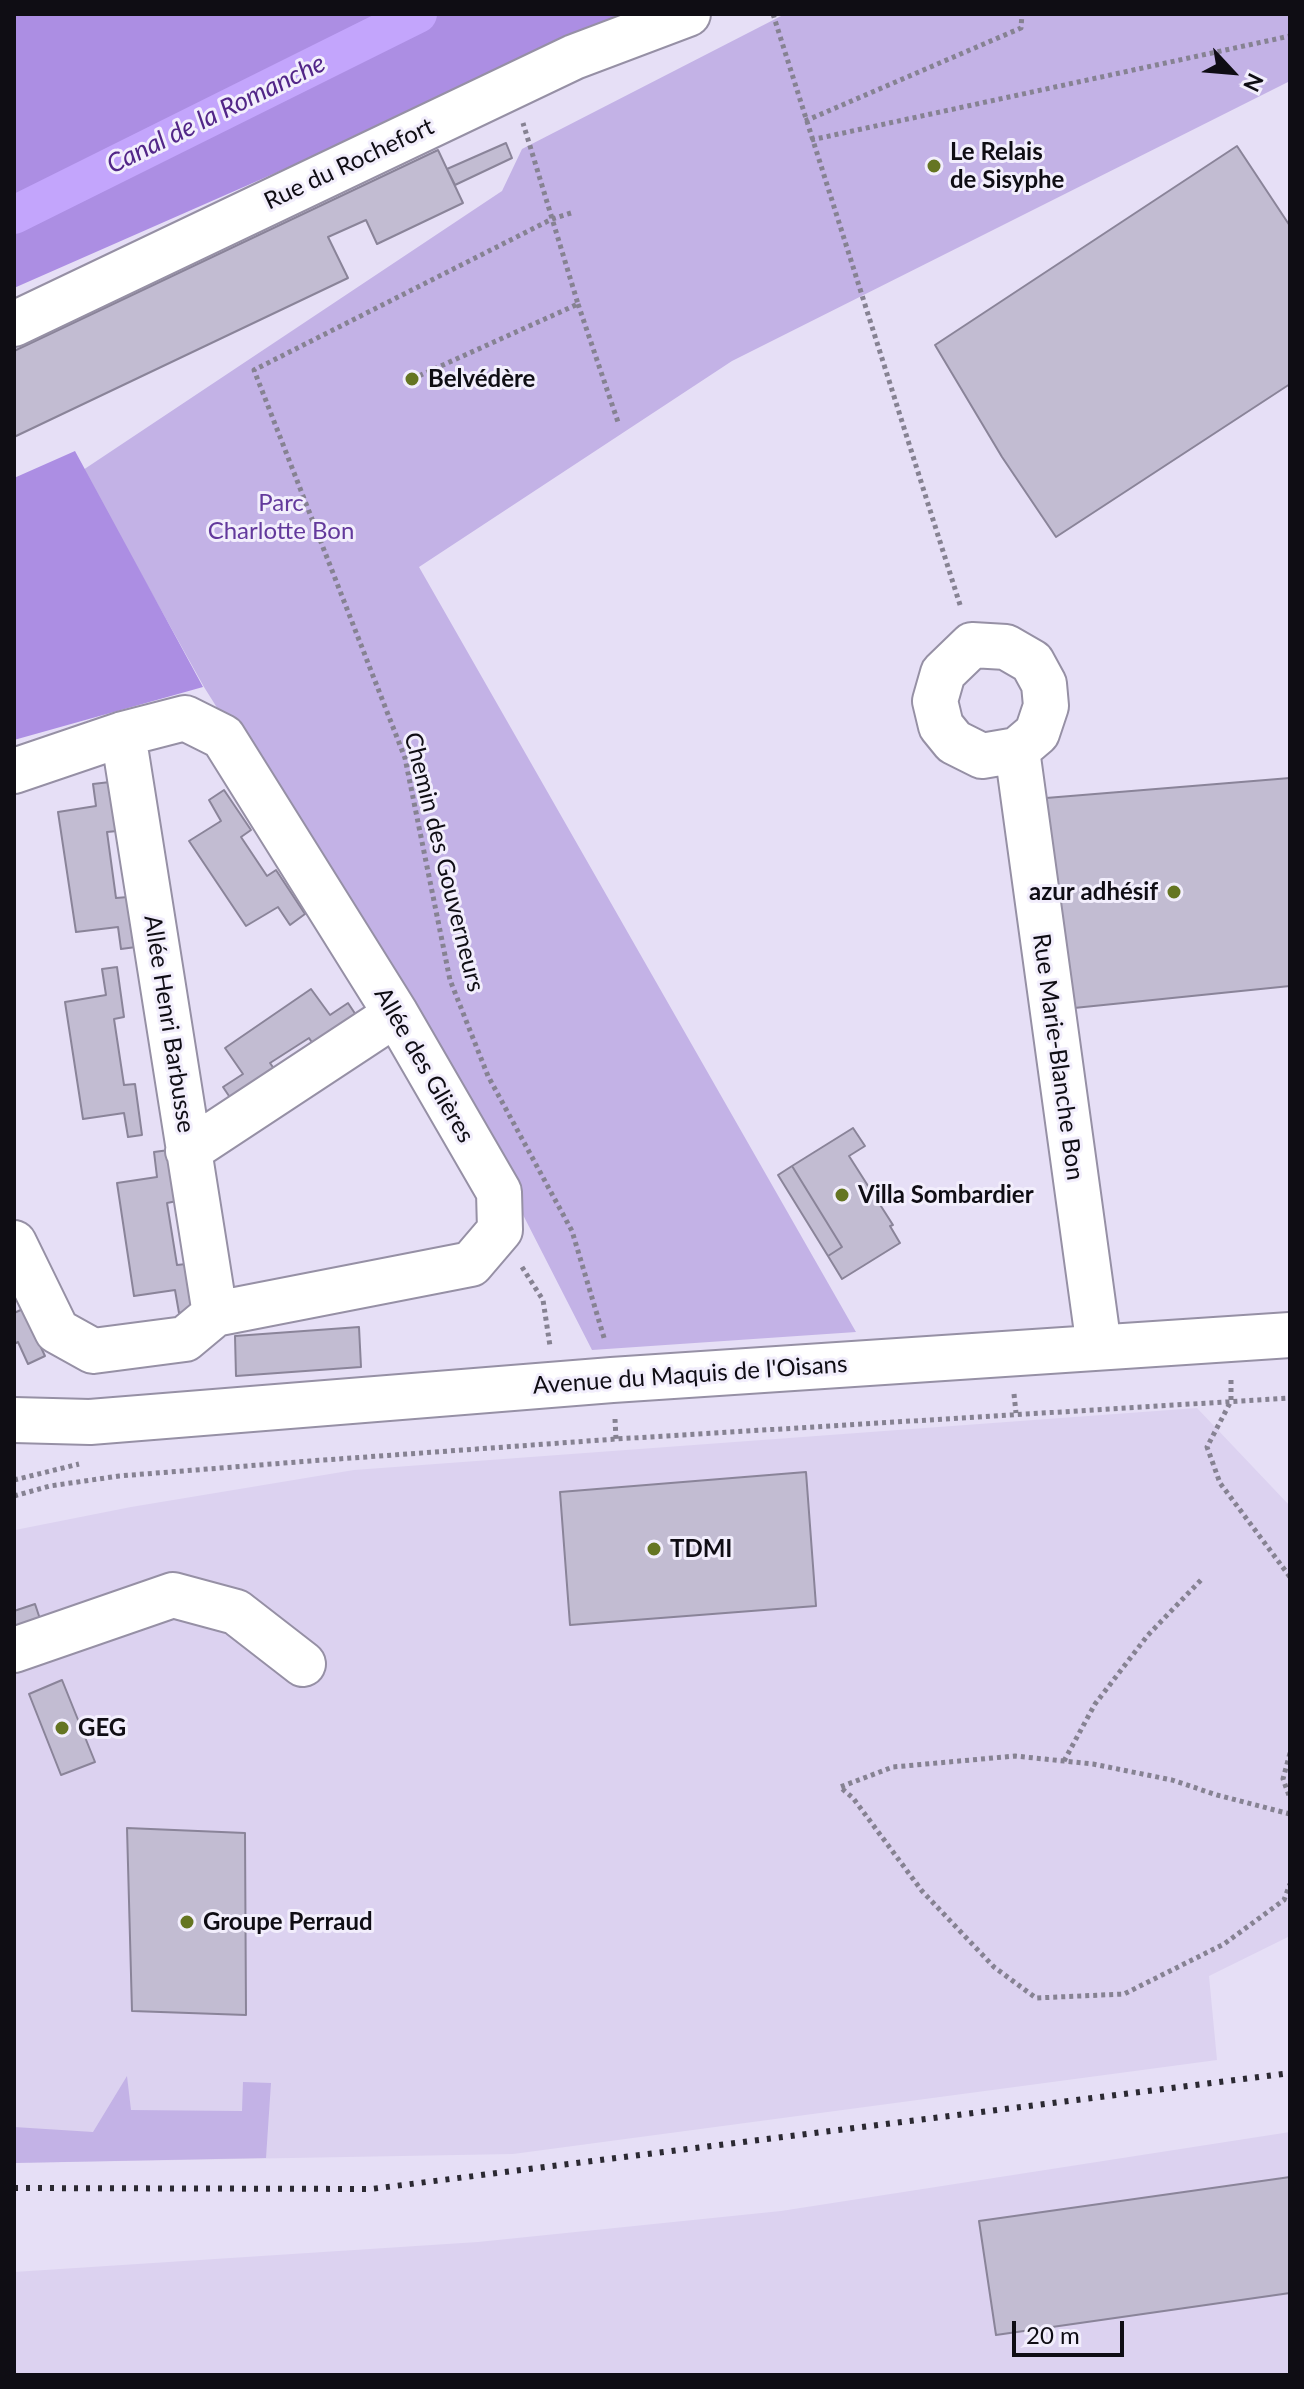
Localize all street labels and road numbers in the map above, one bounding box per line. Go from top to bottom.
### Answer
street label: Rue du Rochefort [260,112,438,216]
street label: Chemin des Gouverneurs [398,729,490,995]
street label: Allée Henri Barbusse [138,913,200,1135]
street label: Rue Marie-Blanche Bon [1026,932,1090,1182]
street label: Allée des Glières [368,982,480,1148]
street label: Avenue du Maquis de l'Oisans [532,1350,848,1400]

